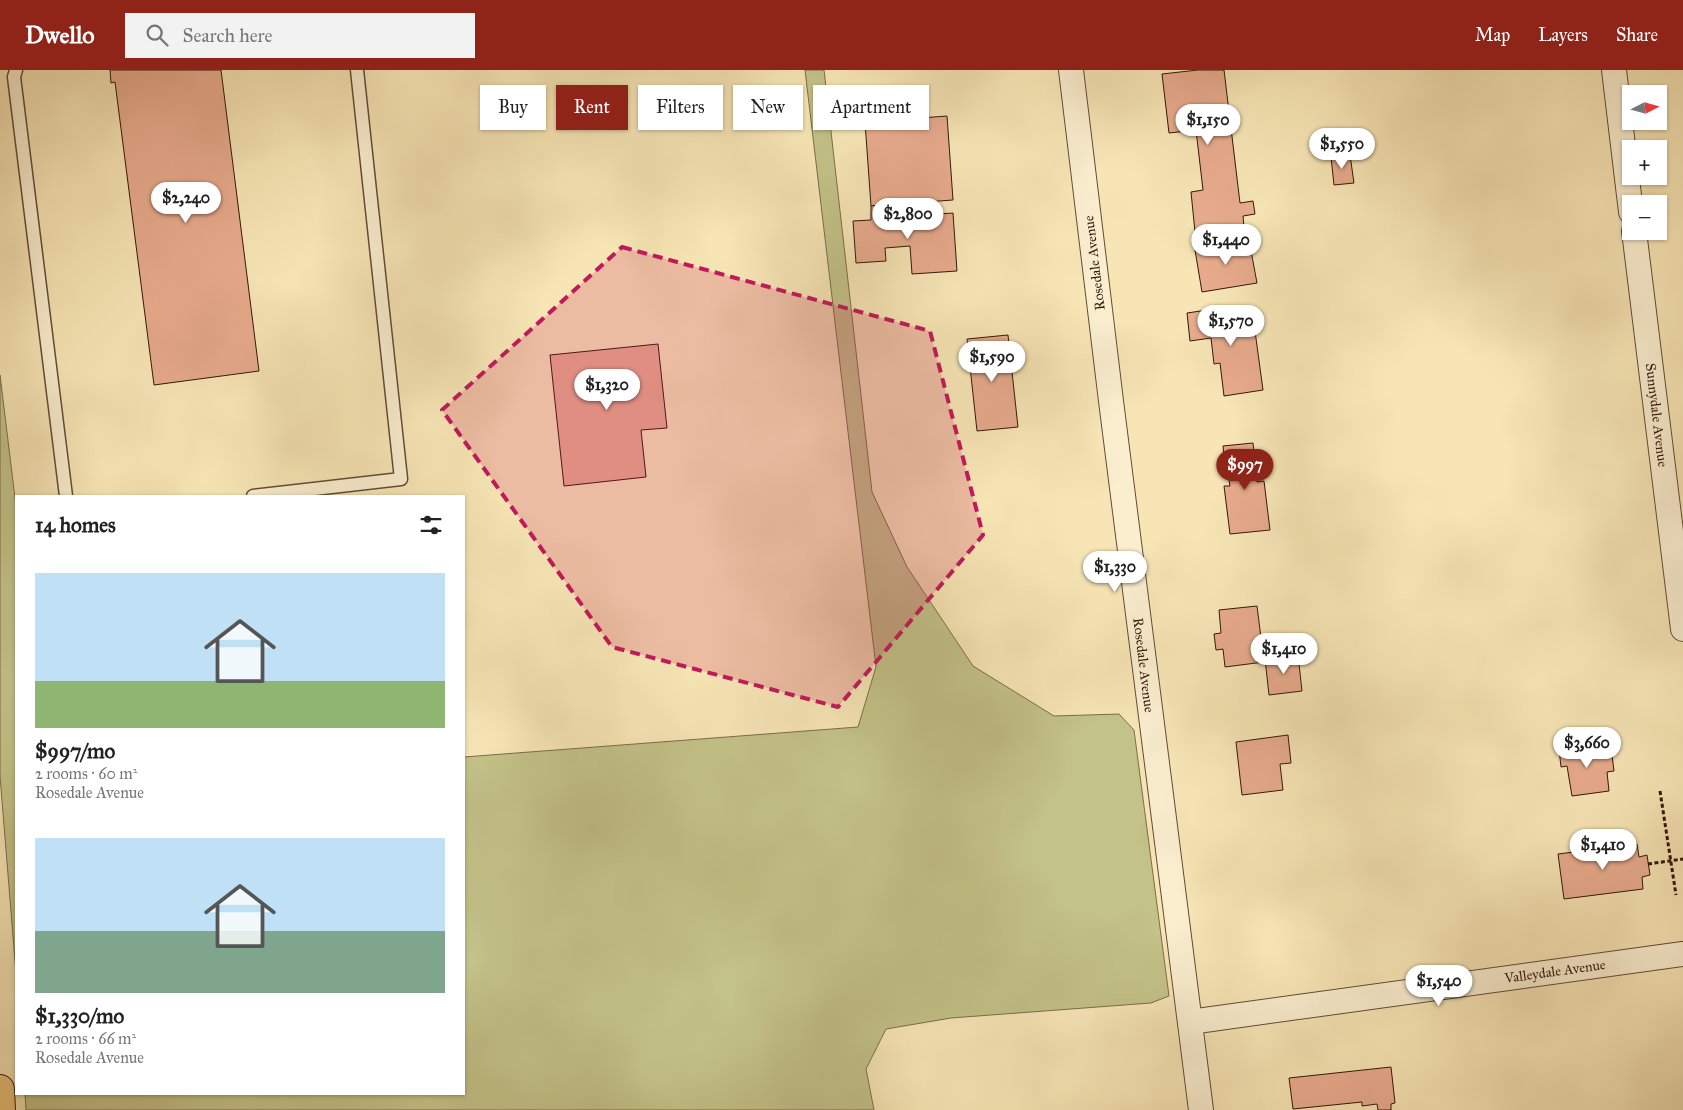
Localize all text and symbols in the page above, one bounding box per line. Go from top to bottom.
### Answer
search box [125,13,475,58]
text: Dwello [25,20,95,50]
icon: search [143,21,171,49]
text: Search here [183,24,273,47]
text: Map [1475,24,1510,46]
text: Layers [1538,24,1588,46]
text: Share [1616,24,1658,46]
chip: Buy [480,85,546,130]
chip: Rent [556,85,628,130]
chip: Filters [638,85,723,130]
chip: New [733,85,803,130]
chip: Apartment [813,85,929,130]
north arrow [1622,85,1668,130]
map controls [1622,85,1667,240]
pin: $1,150 [1167,104,1249,146]
text: $1,150 [1186,110,1230,129]
pin: $1,550 [1301,128,1383,170]
text: $1,550 [1320,134,1364,153]
button: + [1622,140,1667,185]
pin: $2,240 [145,182,227,224]
text: $2,240 [162,188,210,207]
button: − [1622,195,1667,240]
pin: $2,800 [867,198,949,240]
text: $2,800 [883,204,933,223]
street label: Rosedale Avenue [1080,214,1109,311]
pin: $1,440 [1185,224,1267,266]
text: $1,440 [1202,230,1250,249]
pin: $1,570 [1190,304,1272,347]
text: $1,570 [1208,311,1254,330]
pin: $1,590 [951,340,1033,383]
text: $1,590 [969,347,1015,366]
street label: Sunnydale Avenue [1642,362,1671,468]
pin: $1,320 [566,368,648,411]
text: $1,320 [585,375,629,394]
pin: $997 [1215,448,1275,491]
text: $997 [1227,455,1263,474]
icon: filters [417,511,445,539]
text: 14 homes [35,512,116,538]
pin: $1,330 [1074,550,1156,593]
text: $1,330 [1094,557,1136,576]
icon: home [195,606,285,696]
street label: Rosedale Avenue [1129,617,1158,714]
pin: $1,410 [1243,632,1325,675]
text: $1,410 [1262,639,1306,658]
pin: $3,660 [1546,726,1628,769]
text: $3,660 [1564,733,1610,752]
text: $997/mo [35,738,115,764]
text: 2 rooms · 60 m² [35,764,137,783]
text: Rosedale Avenue [35,783,144,802]
pin: $1,410 [1562,828,1644,871]
text: $1,410 [1581,835,1625,854]
icon: home [195,871,285,961]
street label: Valleydale Avenue [1502,956,1607,987]
pin: $1,540 [1398,964,1480,1007]
text: $1,540 [1416,971,1462,990]
text: $1,330/mo [35,1003,124,1029]
text: 2 rooms · 66 m² [35,1029,136,1048]
text: Rosedale Avenue [35,1048,144,1067]

